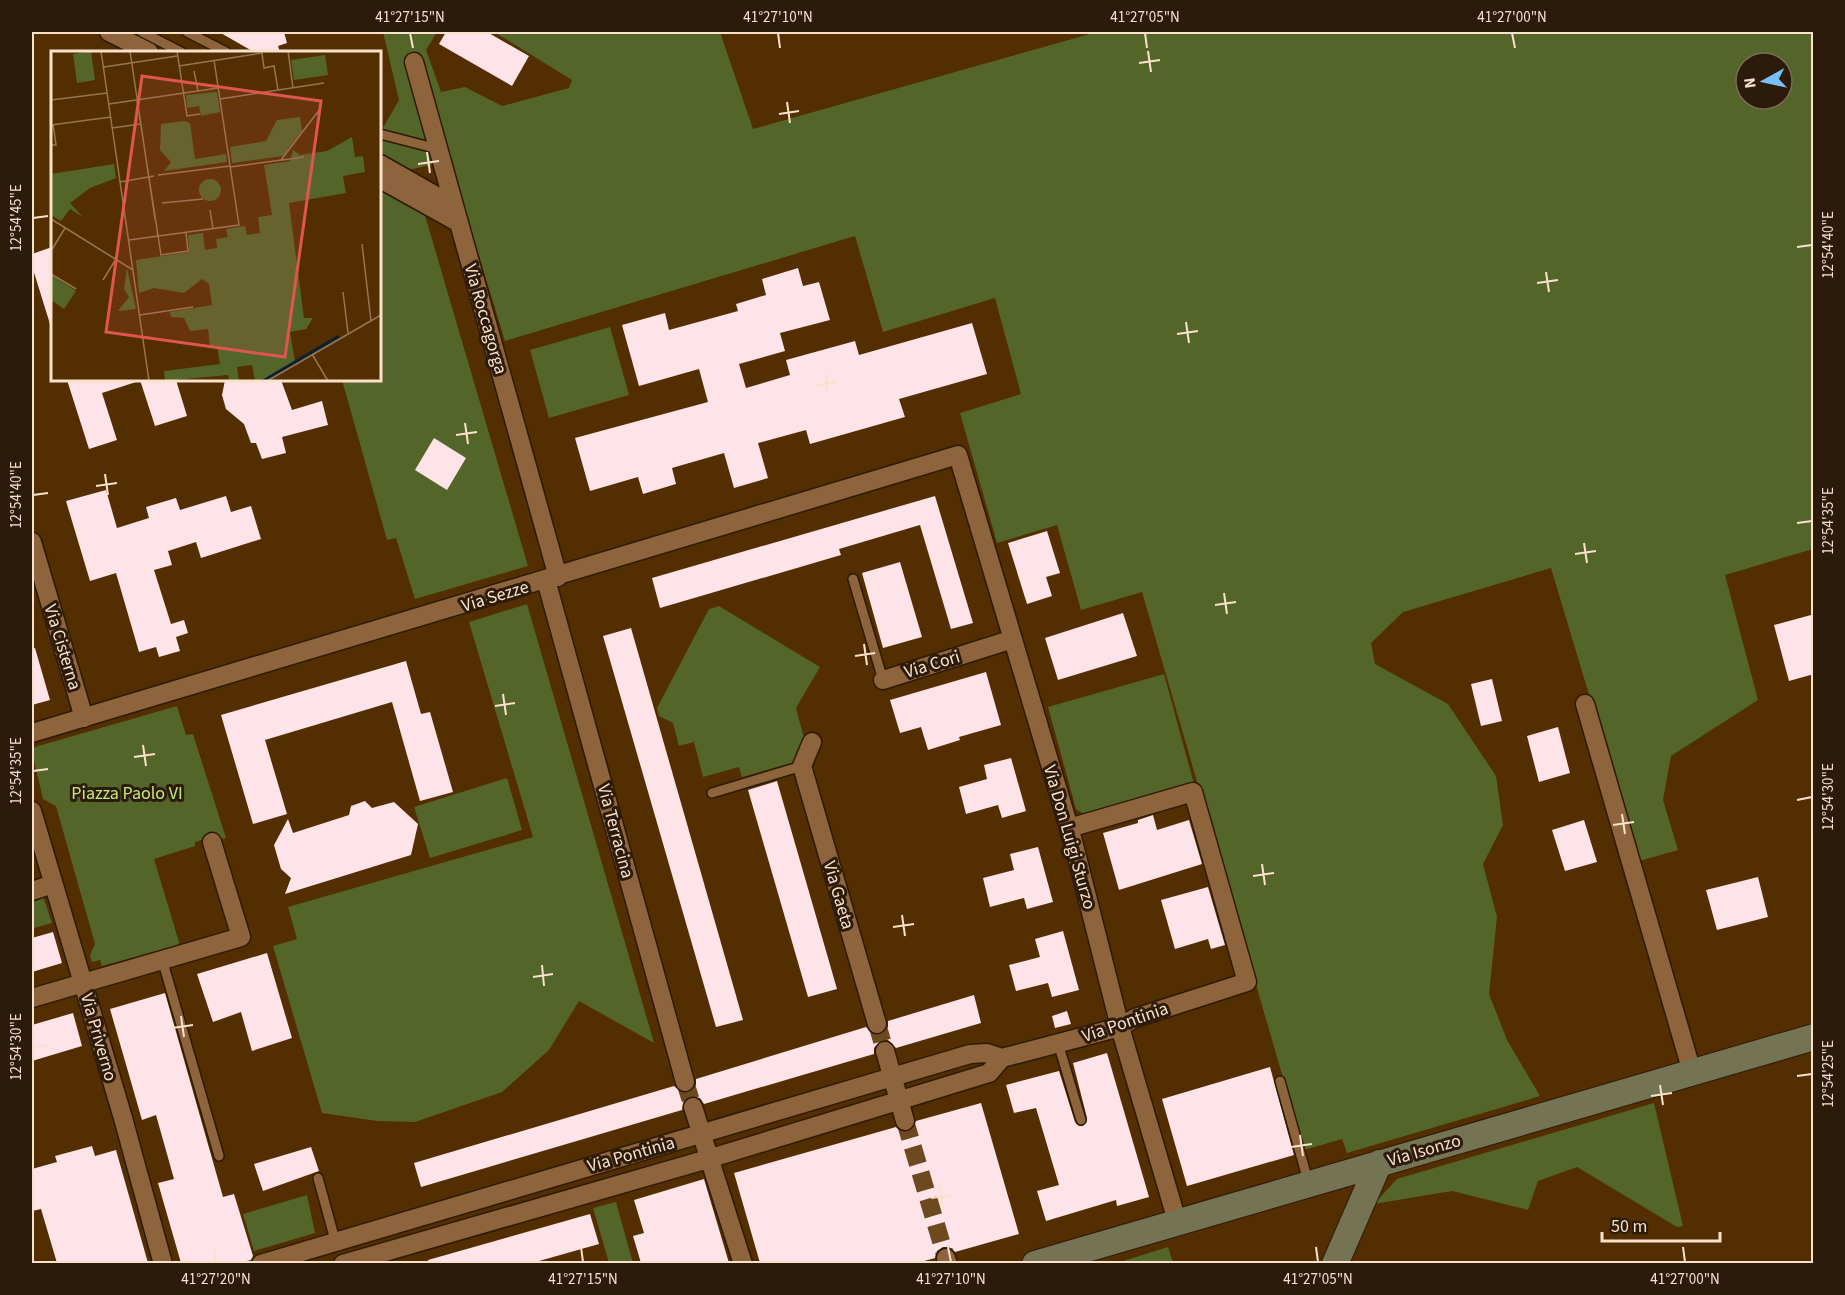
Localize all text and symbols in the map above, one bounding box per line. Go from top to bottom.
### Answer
text: 41°27'15"N [375,7,445,28]
text: 41°27'10"N [743,7,813,28]
text: 41°27'05"N [1110,7,1180,28]
text: 41°27'00"N [1477,7,1547,28]
inset map [51,51,381,381]
north arrow [1734,51,1794,111]
text: N [1739,76,1762,90]
text: 12°54'45"E [6,184,27,252]
text: 12°54'40"E [1818,211,1839,279]
street label: Via Roccagorga [458,261,513,377]
text: 12°54'40"E [6,461,27,529]
text: 12°54'35"E [1818,487,1839,555]
street label: Via Sezze [459,574,532,619]
street label: Via Cisterna [38,601,87,693]
street label: Via Cori [901,644,963,685]
text: 12°54'35"E [6,737,27,805]
street label: Via Don Luigi Sturzo [1037,762,1102,912]
text: 12°54'30"E [1818,763,1839,831]
park label: Piazza Paolo VI [71,781,183,806]
street label: Via Terracina [591,781,640,881]
street label: Via Gaeta [817,858,860,932]
street label: Via Priverno [74,990,123,1084]
street label: Via Pontinia [1079,996,1172,1049]
text: 12°54'30"E [6,1013,27,1081]
text: 12°54'25"E [1818,1040,1839,1108]
street label: Via Isonzo [1384,1128,1464,1173]
street label: Via Pontinia [585,1130,678,1179]
scale bar [1602,1205,1720,1243]
text: 50 m [1611,1214,1647,1239]
text: 41°27'20"N [181,1269,251,1290]
text: 41°27'15"N [548,1269,618,1290]
text: 41°27'10"N [916,1269,986,1290]
text: 41°27'05"N [1283,1269,1353,1290]
text: 41°27'00"N [1650,1269,1720,1290]

